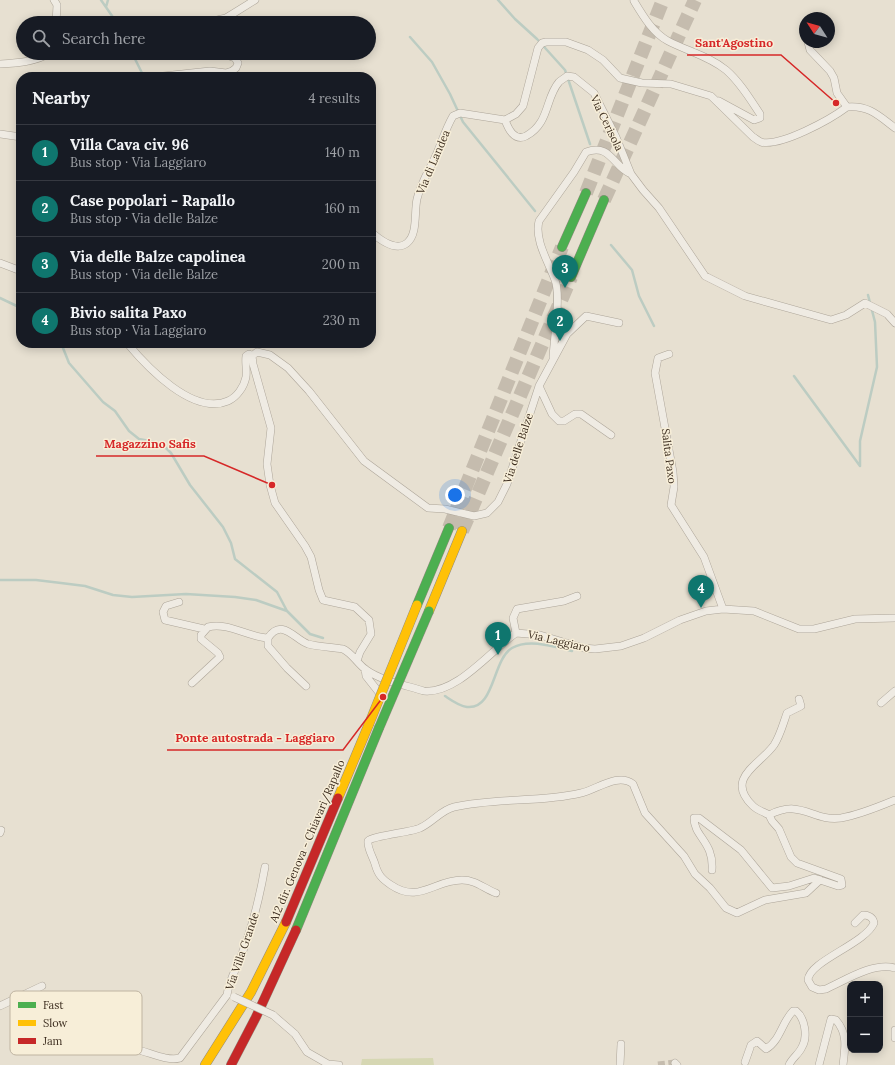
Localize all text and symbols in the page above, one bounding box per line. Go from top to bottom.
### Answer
north arrow [799,12,835,48]
search box [16,16,376,60]
icon: search [30,27,52,49]
text: Search here [62,29,145,48]
callout: Sant'Agostino [687,31,781,55]
text: Sant'Agostino [695,35,773,50]
text: Nearby [32,87,90,109]
text: 4 results [309,90,360,107]
street label: Via Cerisola [587,92,627,153]
street label: Via di Landea [413,127,453,197]
text: Villa Cava civ. 96 [70,135,189,154]
text: 1 [42,144,48,161]
text: 140 m [325,144,360,161]
text: Bus stop · Via Laggiaro [70,154,206,171]
text: Case popolari - Rapallo [70,191,235,210]
text: 2 [42,200,48,217]
text: 160 m [325,200,360,217]
text: Bus stop · Via delle Balze [70,210,218,227]
text: Via delle Balze capolinea [70,247,246,266]
pin: 3 [552,255,578,288]
text: 3 [41,256,49,273]
text: 200 m [322,256,360,273]
text: Bus stop · Via delle Balze [70,266,218,283]
text: Bivio salita Paxo [70,303,186,322]
pin: 2 [547,308,573,341]
text: 4 [41,312,49,329]
text: 230 m [323,312,360,329]
text: Bus stop · Via Laggiaro [70,322,206,339]
street label: Via delle Balze [500,411,536,486]
street label: Salita Paxo [659,428,679,484]
callout: Magazzino Safis [96,432,204,456]
text: Magazzino Safis [104,436,196,451]
your location [445,485,465,505]
pin: 4 [688,575,714,608]
pin: 1 [485,622,511,655]
street label: Via Laggiaro [526,627,591,655]
callout: Ponte autostrada - Laggiaro [167,726,343,750]
text: Ponte autostrada - Laggiaro [175,730,335,745]
street label: A12 dir. Genova - Chiavari/Rapallo [266,758,349,926]
street label: Via Villa Grande [222,910,262,993]
map controls [847,981,883,1053]
button: + [847,981,883,1017]
legend [10,991,142,1055]
text: Fast [43,998,64,1012]
text: Slow [43,1016,68,1030]
button: − [847,1017,883,1053]
text: Jam [42,1034,63,1048]

